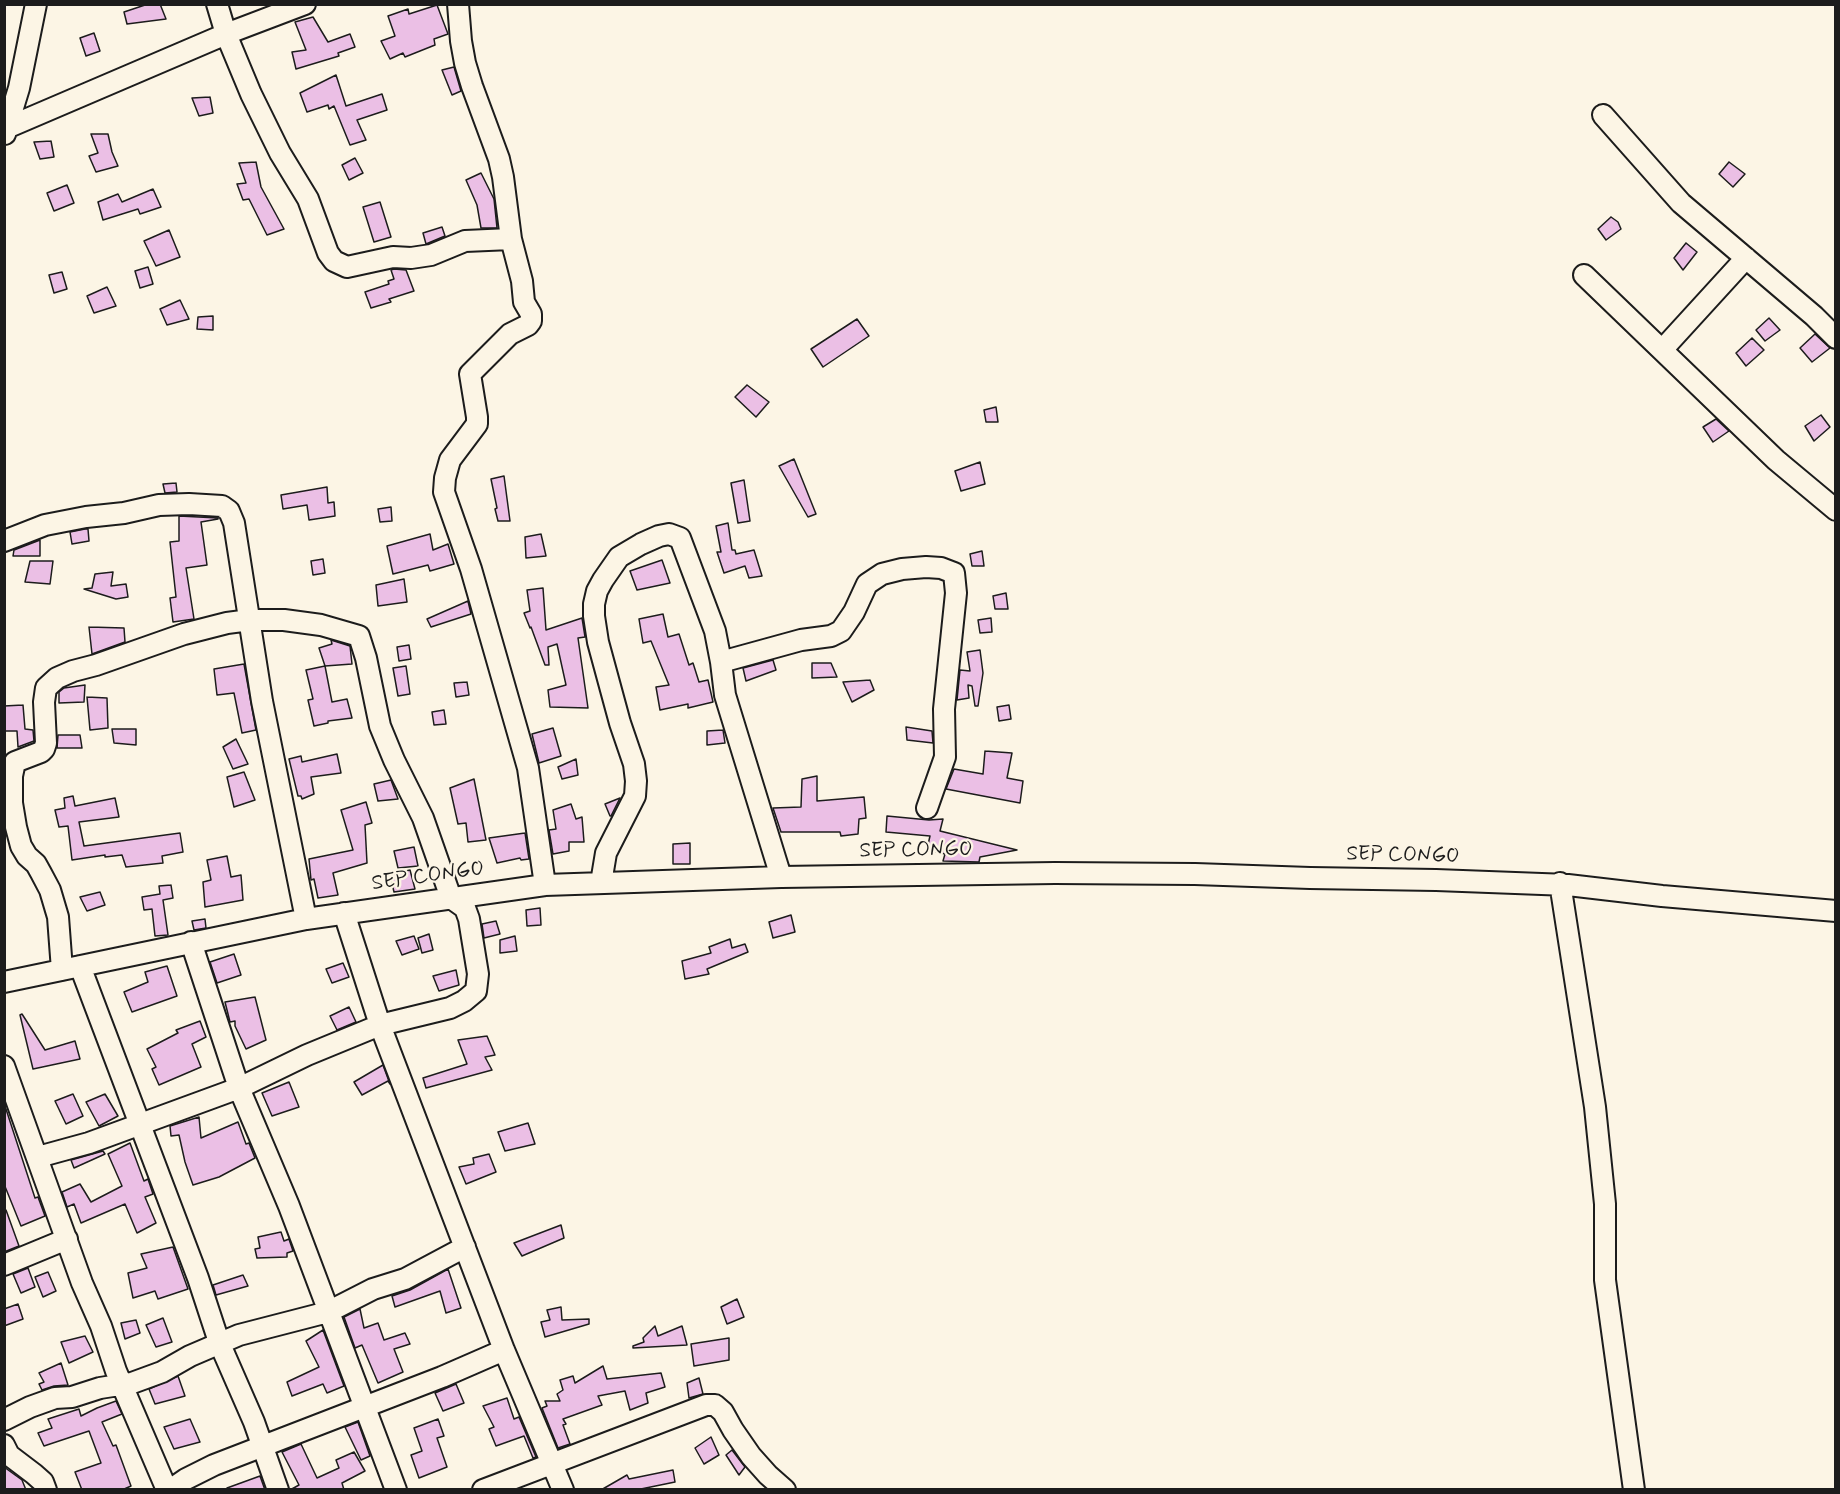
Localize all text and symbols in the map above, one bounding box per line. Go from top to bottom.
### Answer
street label: SEP CONGO [859,837,973,865]
street label: SEP CONGO [1346,842,1460,870]
street label: SEP CONGO [370,857,486,897]

